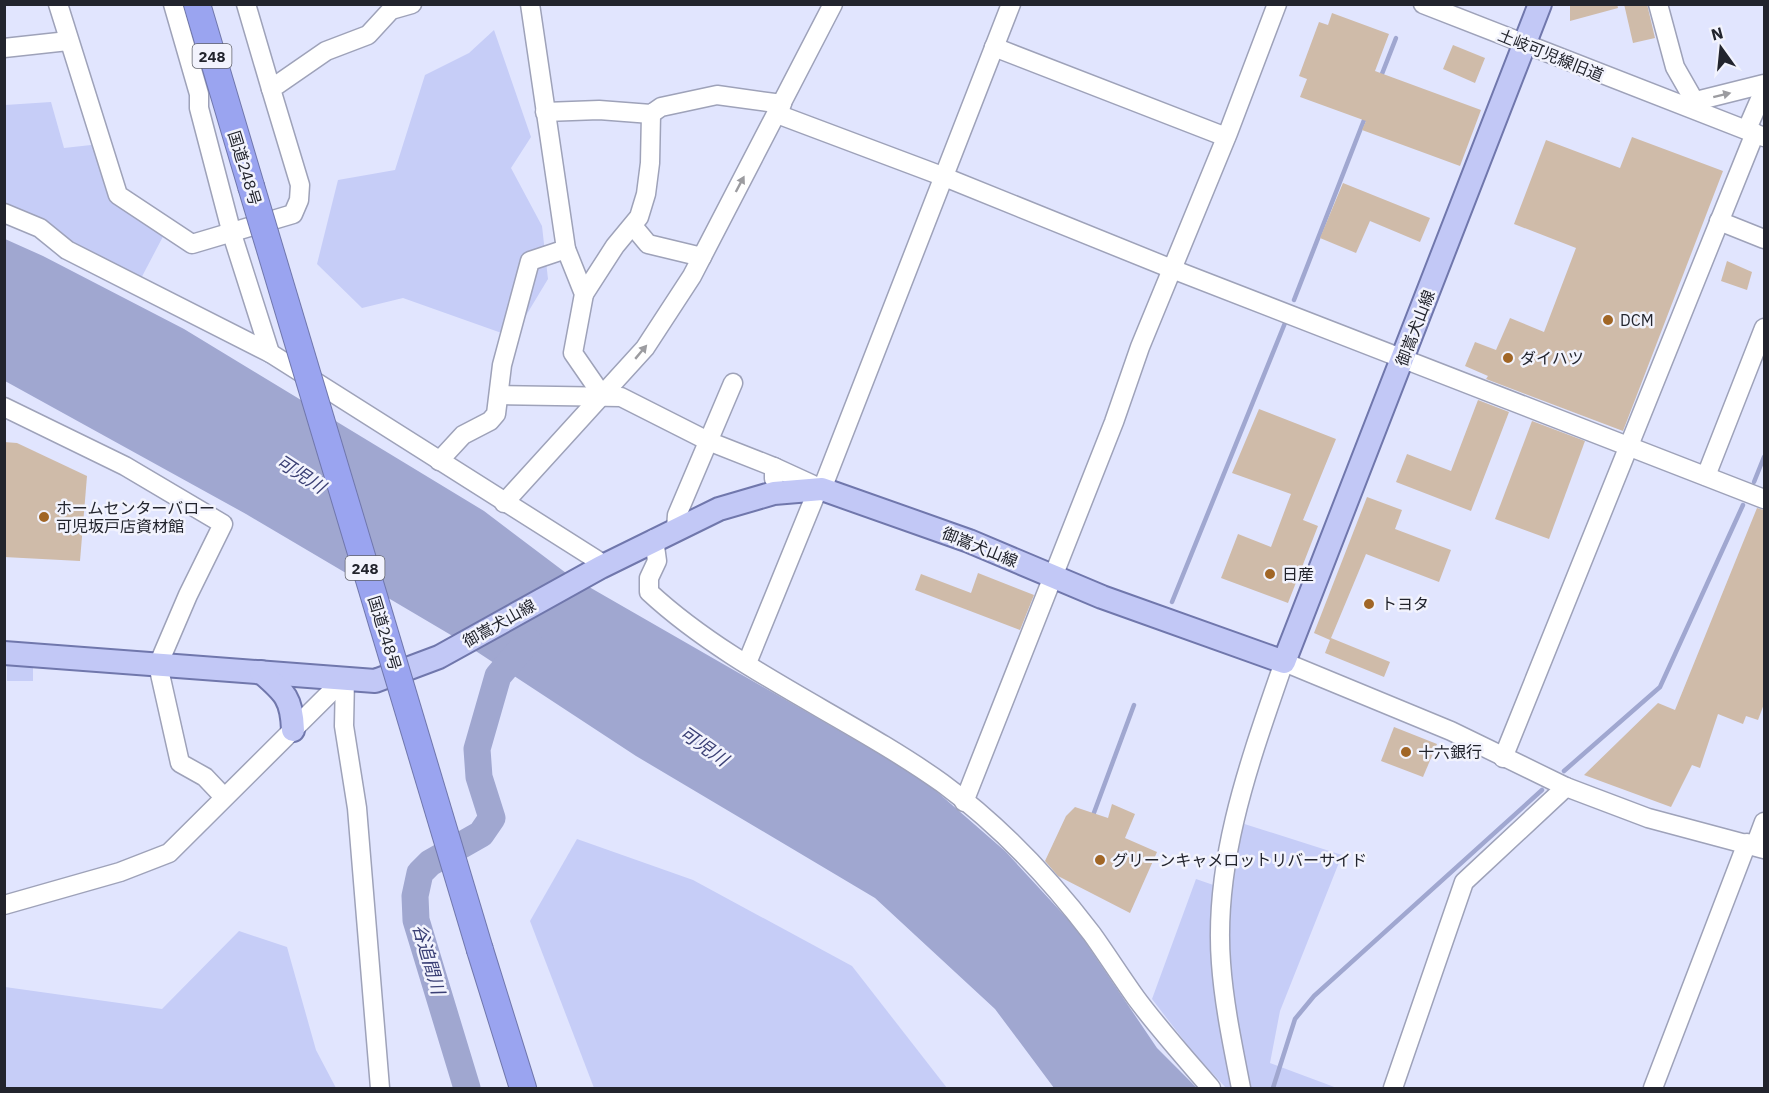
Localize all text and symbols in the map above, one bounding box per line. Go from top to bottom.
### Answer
north arrow [1691,18,1751,78]
text: N [1709,22,1725,45]
street label: 土岐可児線旧道 [1495,25,1607,85]
road number: 248 [192,44,232,68]
one-way arrow [1713,90,1731,99]
street label: 国道248号 [224,128,266,208]
one-way arrow [735,175,745,192]
street label: 御嵩犬山線 [1391,287,1439,369]
place label: DCM [1620,310,1654,330]
marker: DCM [1601,313,1615,327]
one-way arrow [635,344,648,360]
place label: ダイハツ [1520,348,1584,368]
marker: ダイハツ [1501,351,1515,365]
water label: 可児川 [272,450,332,499]
place label: ホームセンターバロー 可児坂戸店資材館 [56,498,215,536]
marker: ホームセンターバロー 可児坂戸店資材館 [37,510,51,524]
street label: 御嵩犬山線 [939,523,1021,571]
road number: 248 [346,556,385,580]
place label: 日産 [1282,564,1314,584]
marker: 日産 [1263,567,1277,581]
street label: 国道248号 [364,593,406,673]
place label: トヨタ [1381,594,1429,614]
street label: 御嵩犬山線 [459,595,539,651]
marker: トヨタ [1362,597,1376,611]
water label: 可児川 [675,721,734,772]
place label: 十六銀行 [1418,742,1482,762]
marker: 十六銀行 [1399,745,1413,759]
place label: グリーンキャメロットリバーサイド [1112,850,1367,870]
marker: グリーンキャメロットリバーサイド [1093,853,1107,867]
water label: 谷追間川 [408,921,451,999]

